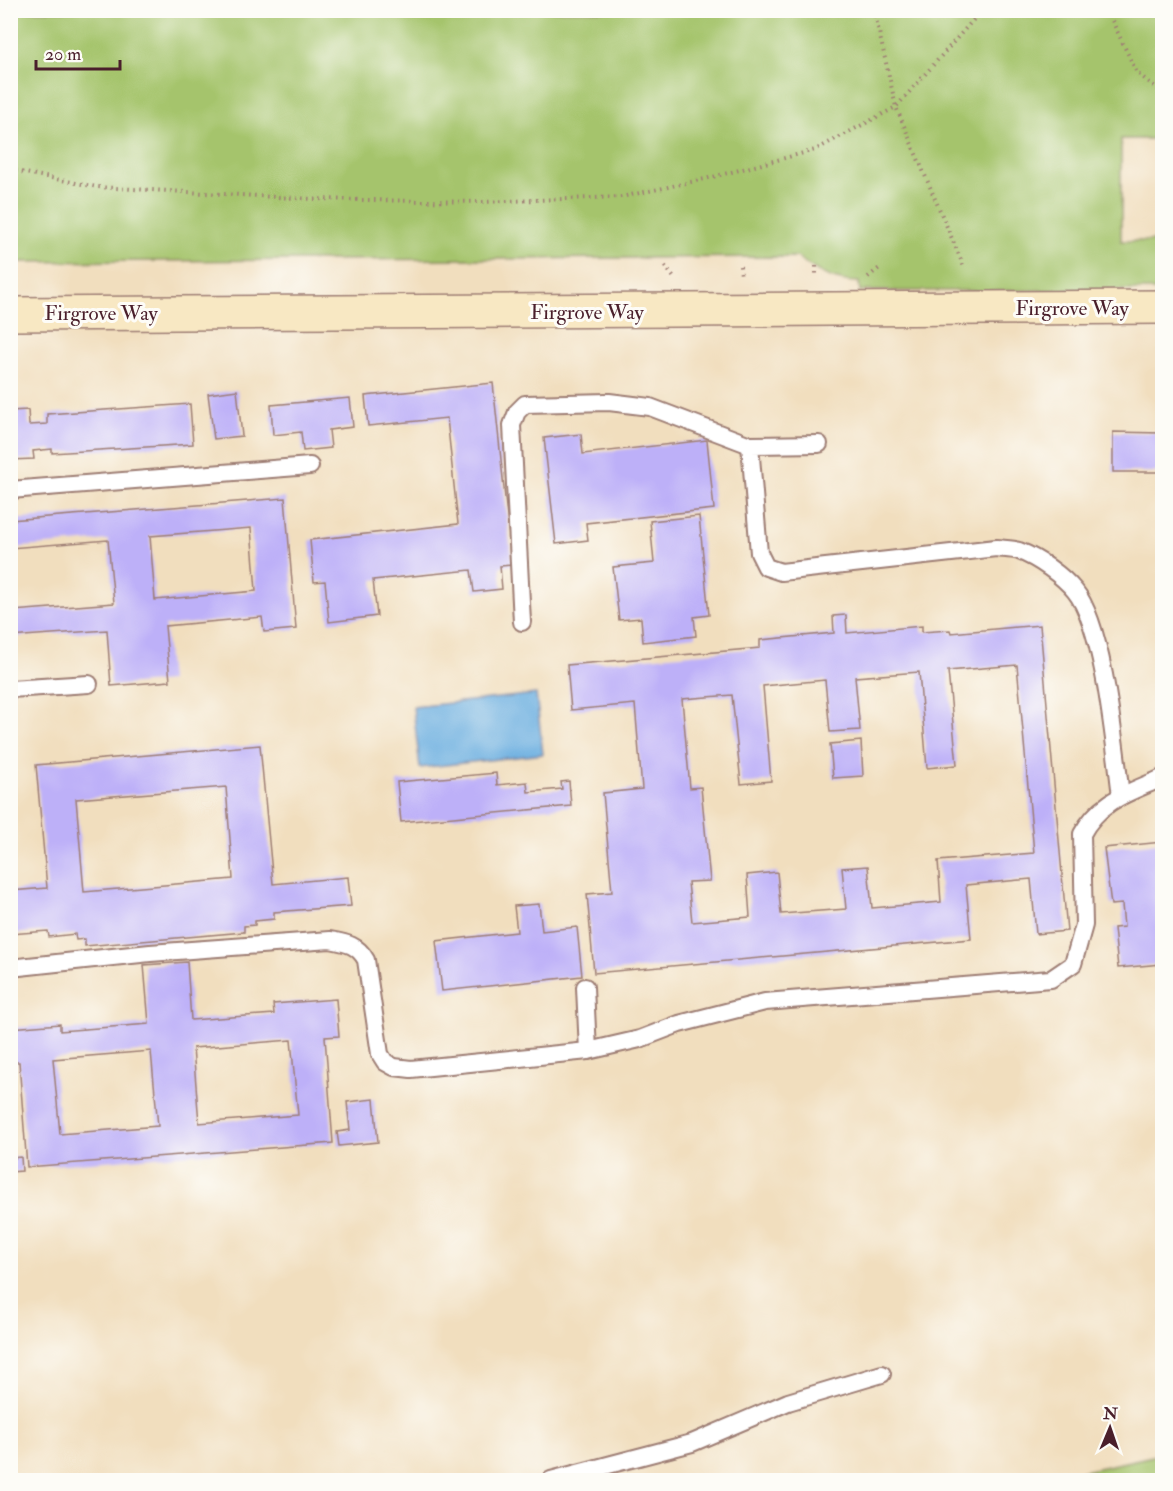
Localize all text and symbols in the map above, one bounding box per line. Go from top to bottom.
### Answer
scale bar [36,33,120,71]
text: 20 m [45,43,81,66]
street label: Firgrove Way [1015,295,1130,322]
street label: Firgrove Way [530,299,645,326]
street label: Firgrove Way [44,300,159,327]
north arrow [1080,1398,1140,1458]
text: N [1102,1404,1119,1424]

